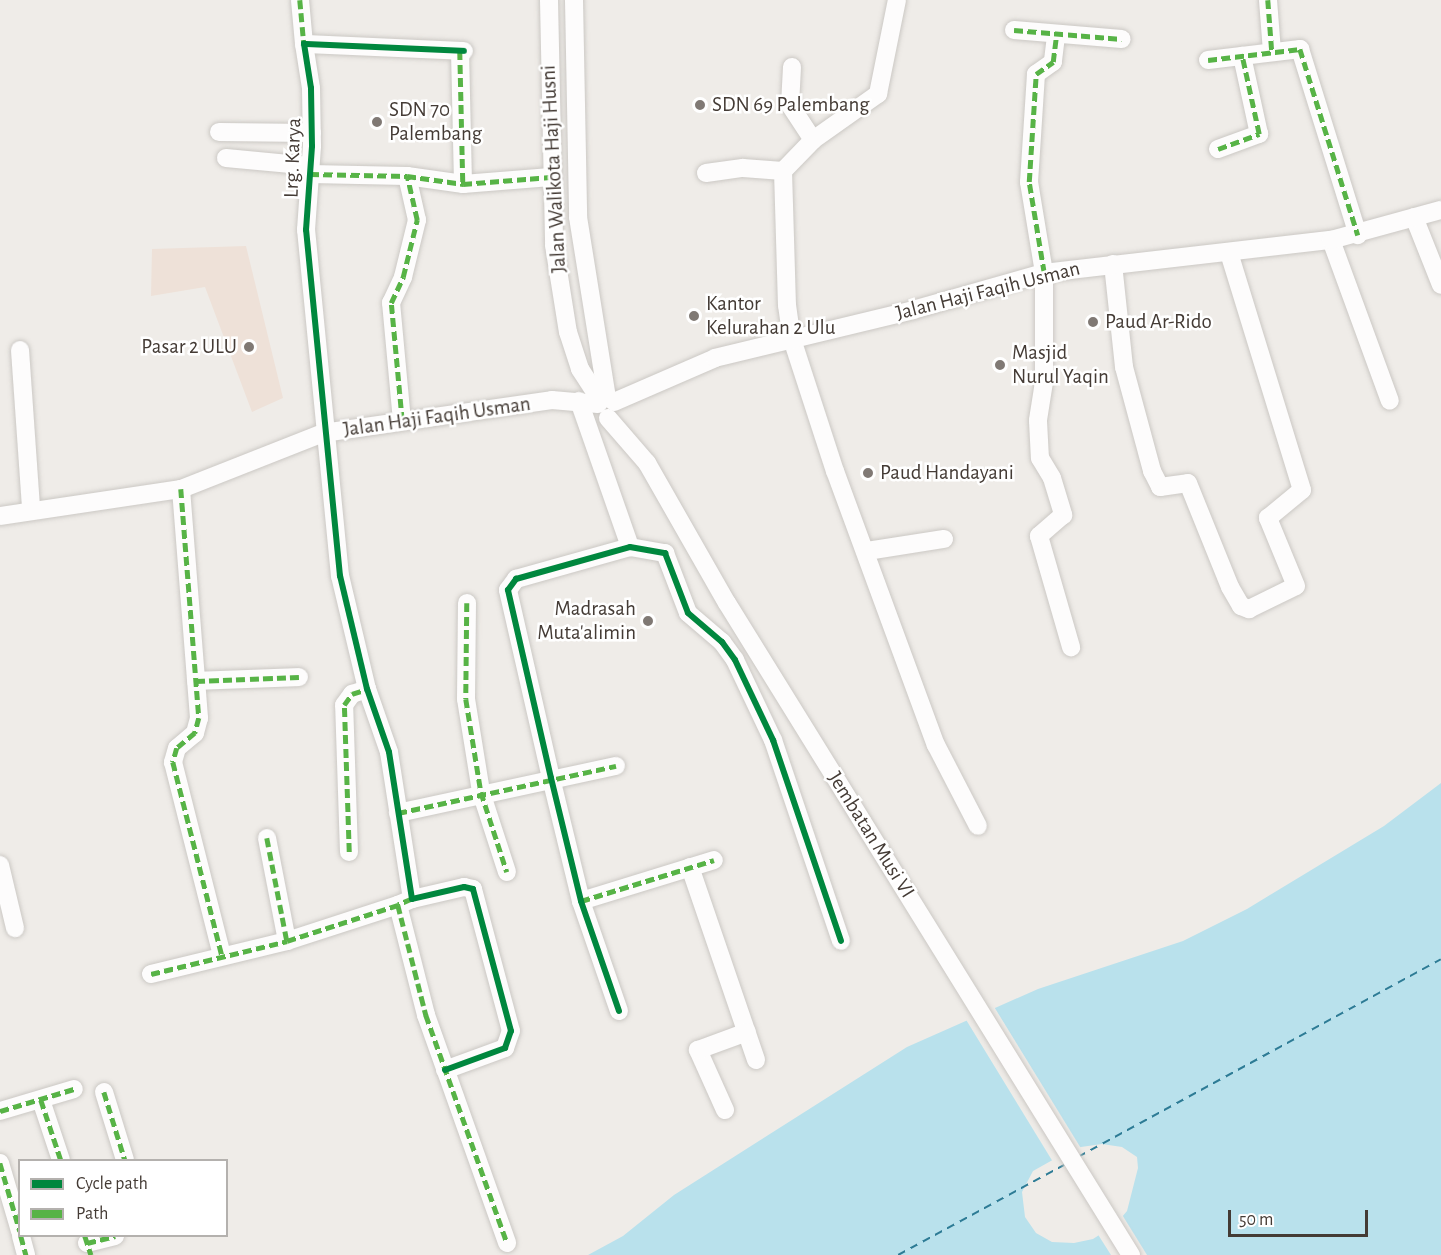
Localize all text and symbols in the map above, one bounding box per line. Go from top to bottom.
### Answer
street label: Jalan Walikota Haji Husni [536,64,572,274]
place label: SDN 69 Palembang [712,92,870,118]
place label: SDN 70 Palembang [389,97,482,147]
marker: SDN 69 Palembang [693,98,707,112]
marker: SDN 70 Palembang [370,115,384,129]
street label: Lrg. Karya [279,118,307,198]
street label: Jalan Haji Faqih Usman [893,256,1083,326]
place label: Kantor Kelurahan 2 Ulu [706,291,835,341]
marker: Kantor Kelurahan 2 Ulu [687,309,701,323]
place label: Paud Ar-Rido [1105,309,1212,335]
marker: Paud Ar-Rido [1086,315,1100,329]
place label: Pasar 2 ULU [141,334,237,360]
marker: Pasar 2 ULU [242,340,256,354]
place label: Masjid Nurul Yaqin [1012,340,1109,390]
marker: Masjid Nurul Yaqin [993,358,1007,372]
street label: Jalan Haji Faqih Usman [342,391,532,443]
place label: Paud Handayani [880,460,1014,486]
marker: Paud Handayani [861,466,875,480]
place label: Madrasah Muta'alimin [537,596,636,646]
marker: Madrasah Muta'alimin [641,614,655,628]
street label: Jembatan Musi VI [822,767,920,903]
legend [18,1159,228,1237]
text: Cycle path [76,1175,148,1193]
scale bar [1231,1198,1370,1236]
text: Path [76,1205,108,1223]
text: 50 m [1239,1211,1273,1229]

